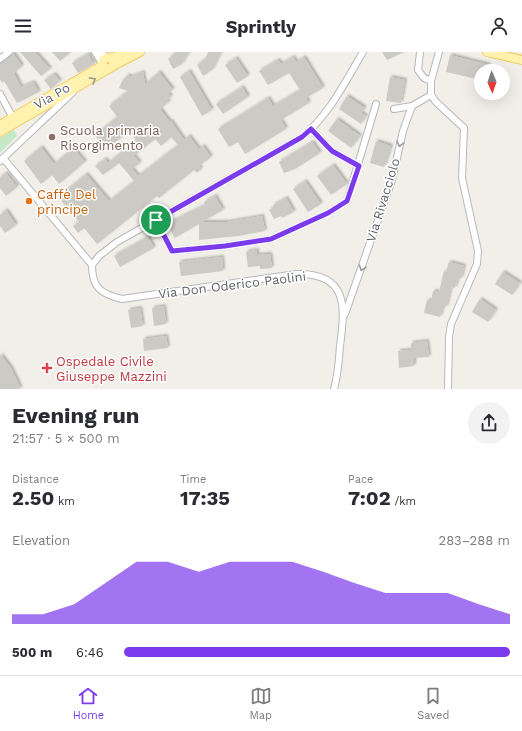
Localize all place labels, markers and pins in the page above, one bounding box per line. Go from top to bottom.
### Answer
place label: Scuola primaria Risorgimento [60,123,160,153]
marker: Scuola primaria Risorgimento [47,132,57,142]
place label: Caffè Del principe [37,187,96,217]
marker: Caffè Del principe [24,196,34,206]
pin [139,203,173,237]
place label: Ospedale Civile Giuseppe Mazzini [56,354,167,384]
marker: Ospedale Civile Giuseppe Mazzini [41,362,53,374]

